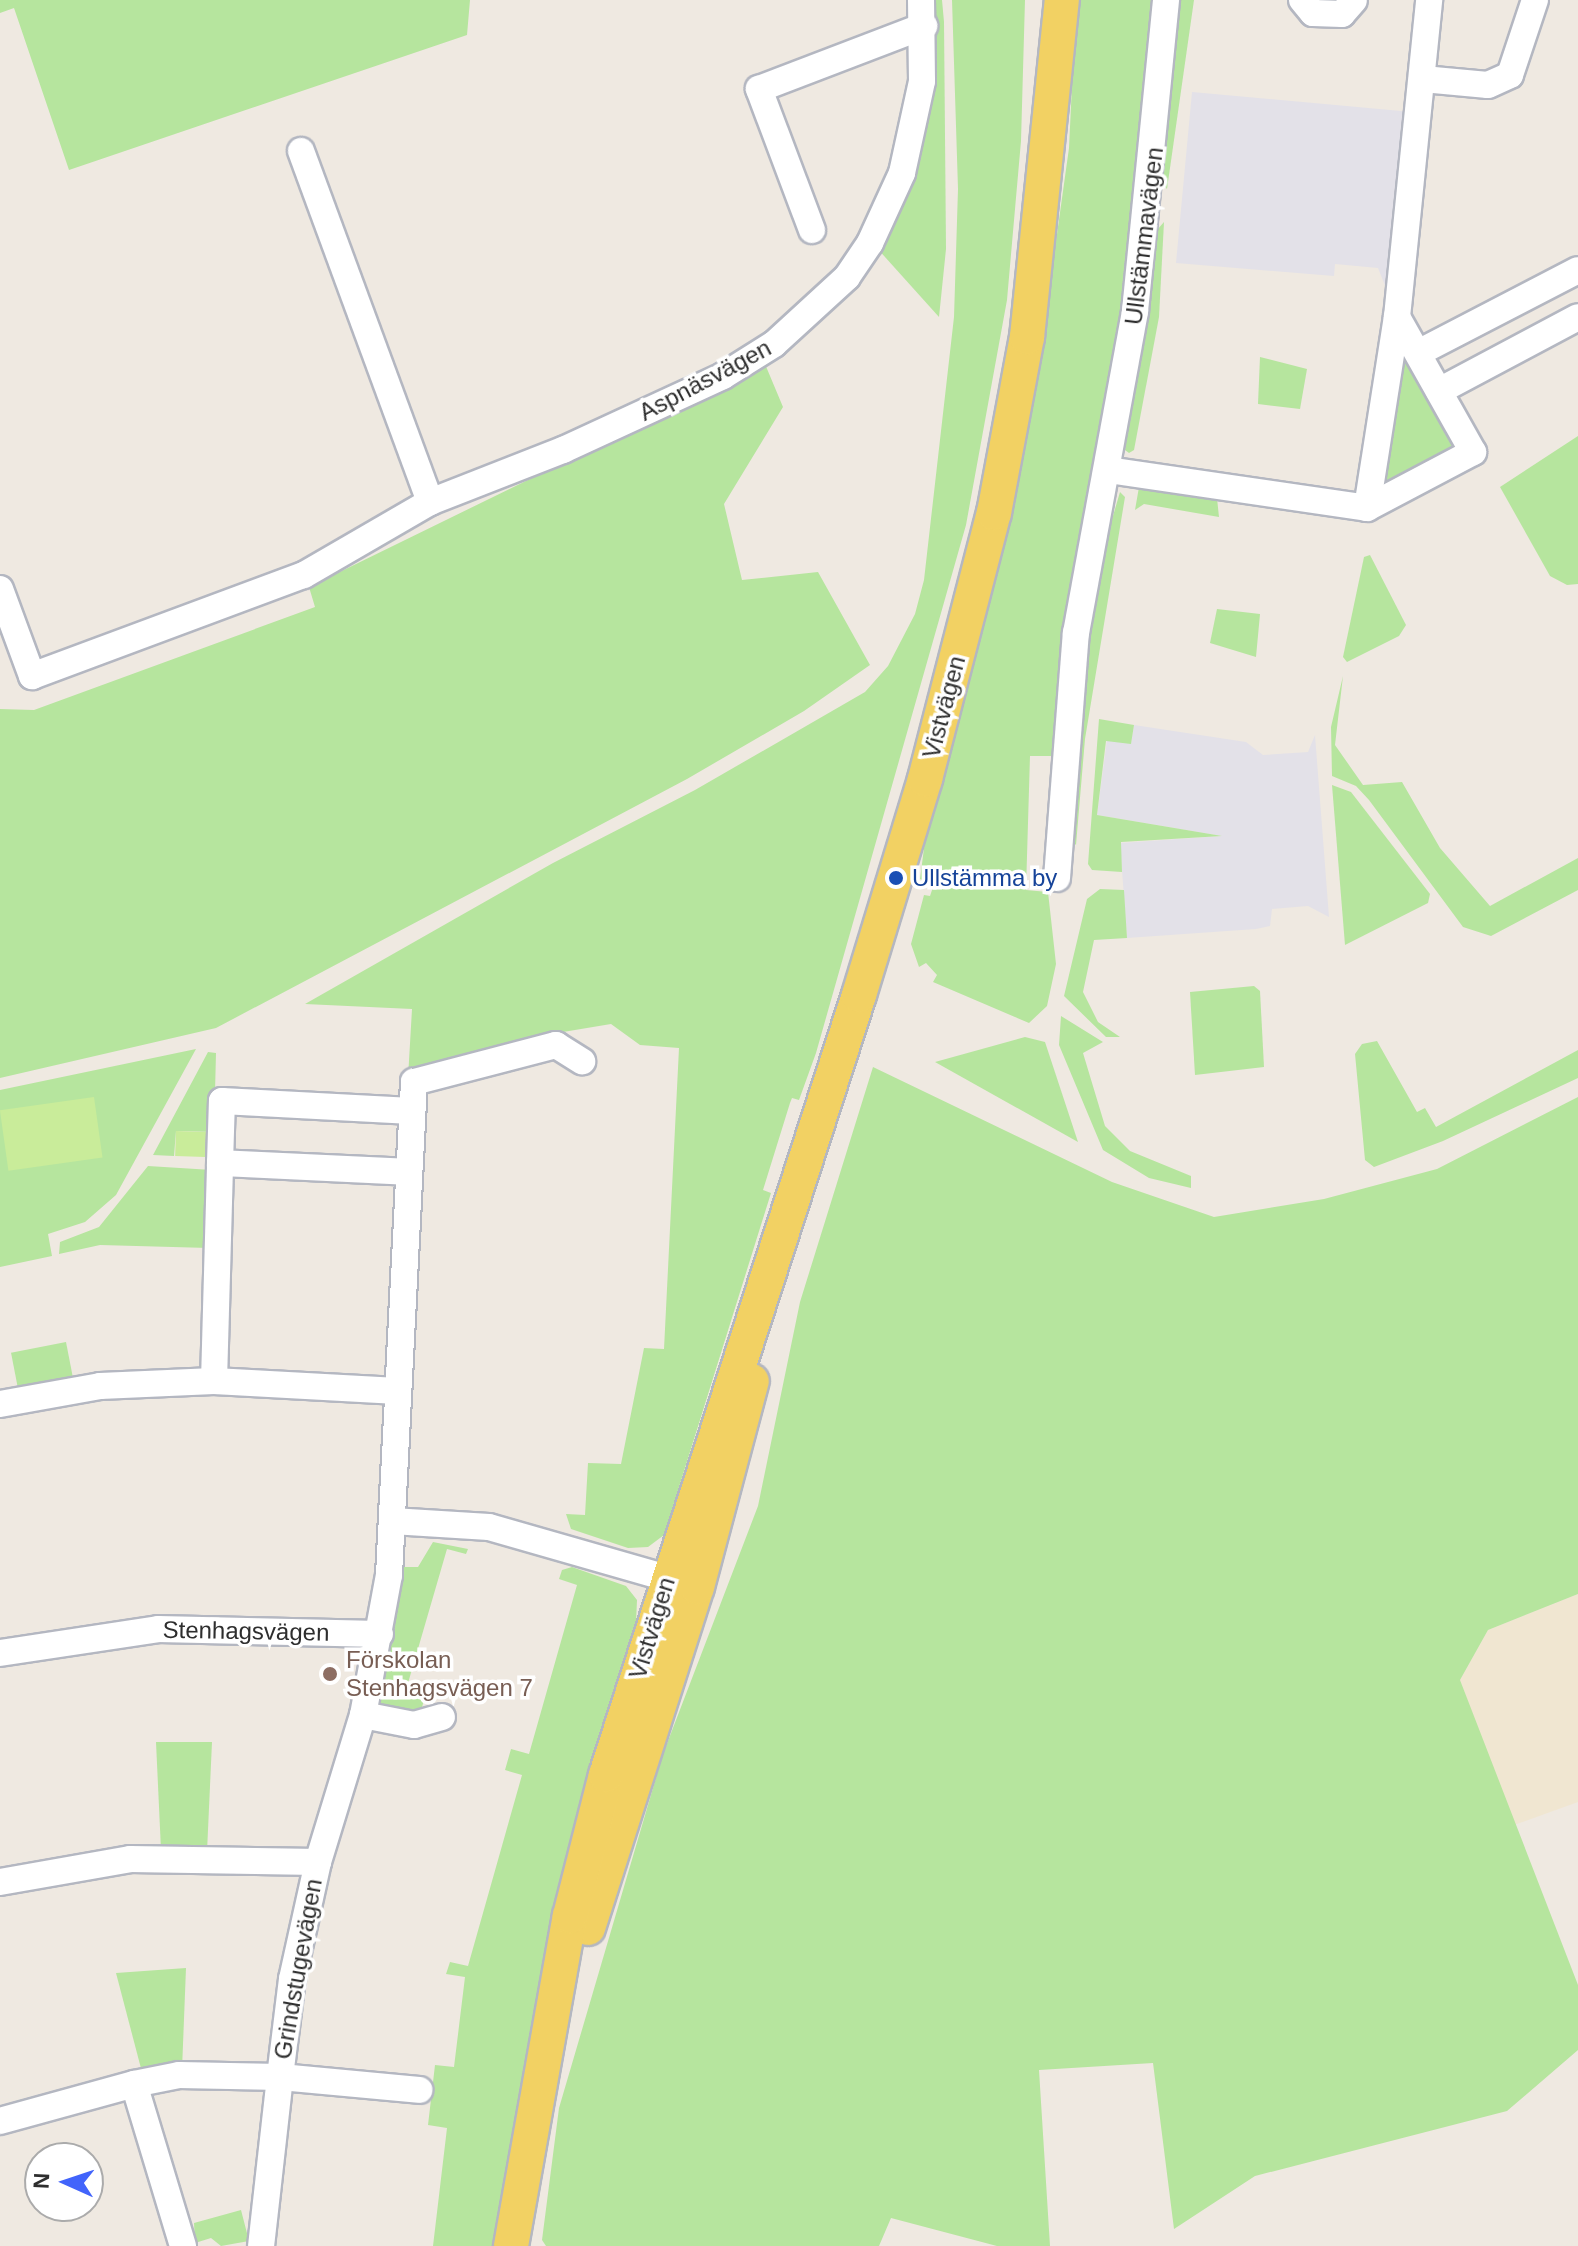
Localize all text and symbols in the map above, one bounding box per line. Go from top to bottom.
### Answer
street label: Ullstämmavägen [1119,146,1169,326]
street label: Aspnäsvägen [634,333,776,427]
street label: Vistvägen [917,653,971,761]
place label: Ullstämma by [912,864,1057,892]
marker: Ullstämma by [887,869,905,887]
street label: Vistvägen [623,1574,681,1682]
street label: Stenhagsvägen [162,1615,330,1647]
place label: Förskolan Stenhagsvägen 7 [346,1646,533,1702]
marker: Förskolan Stenhagsvägen 7 [321,1665,339,1683]
street label: Grindstugevägen [268,1876,328,2062]
north arrow [24,2142,104,2222]
text: N [29,2172,54,2189]

